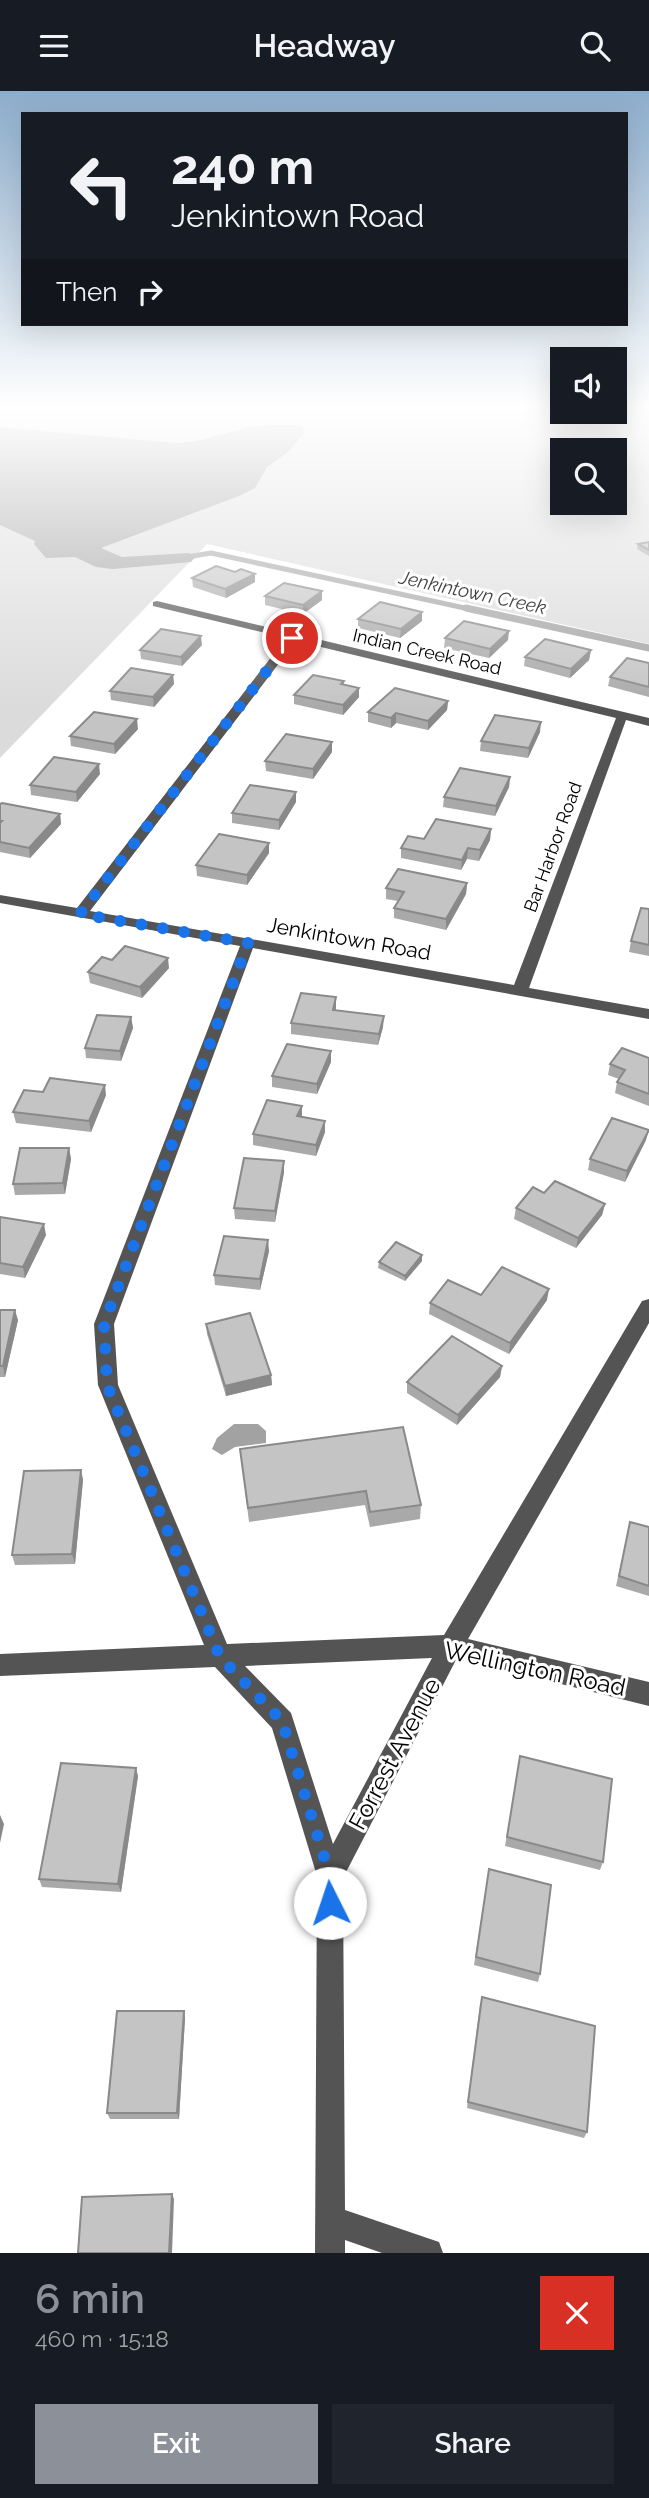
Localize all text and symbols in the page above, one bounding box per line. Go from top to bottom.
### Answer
icon: menu [35,27,73,65]
text: Headway [253,27,396,64]
icon: search [576,27,614,65]
text: 240 m [171,138,314,195]
icon: left [56,140,147,231]
text: Jenkintown Road [171,197,424,234]
icon: right [131,273,169,311]
text: Then [56,277,117,307]
map controls [550,347,627,515]
button: sound [550,347,627,424]
button: search [550,438,627,515]
water label: Jenkintown Creek [397,565,548,618]
pin [262,608,322,668]
icon: arrive [273,619,311,657]
street label: Indian Creek Road [351,624,503,679]
street label: Bar Harbor Road [519,779,586,915]
street label: Jenkintown Road [265,912,433,965]
street label: Wellington Road [442,1635,628,1702]
street label: Forrest Avenue [342,1673,447,1834]
position arrow [293,1866,367,1940]
text: 6 min [35,2274,145,2323]
button: close [540,2276,614,2350]
text: 460 m · 15:18 [35,2325,169,2352]
button: Exit [35,2404,318,2484]
button: Share [332,2404,614,2484]

